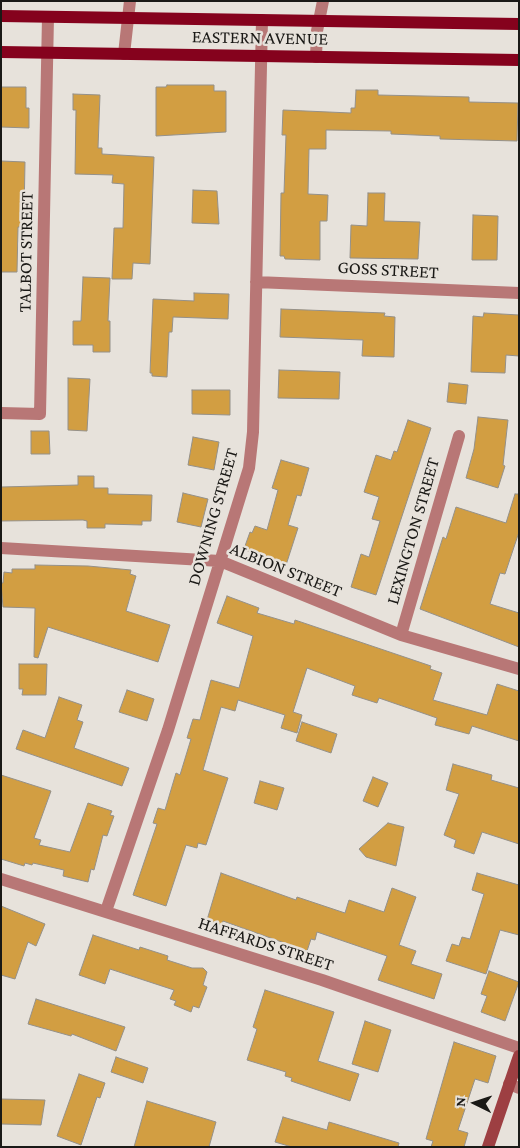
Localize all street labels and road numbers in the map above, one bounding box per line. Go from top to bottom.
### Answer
street label: EASTERN AVENUE [192,26,328,50]
street label: TALBOT STREET [14,191,38,313]
street label: GOSS STREET [337,257,439,283]
street label: DOWNING STREET [183,446,243,588]
street label: LEXINGTON STREET [382,455,444,607]
street label: ALBION STREET [227,538,345,602]
street label: HAFFARDS STREET [196,912,336,976]

